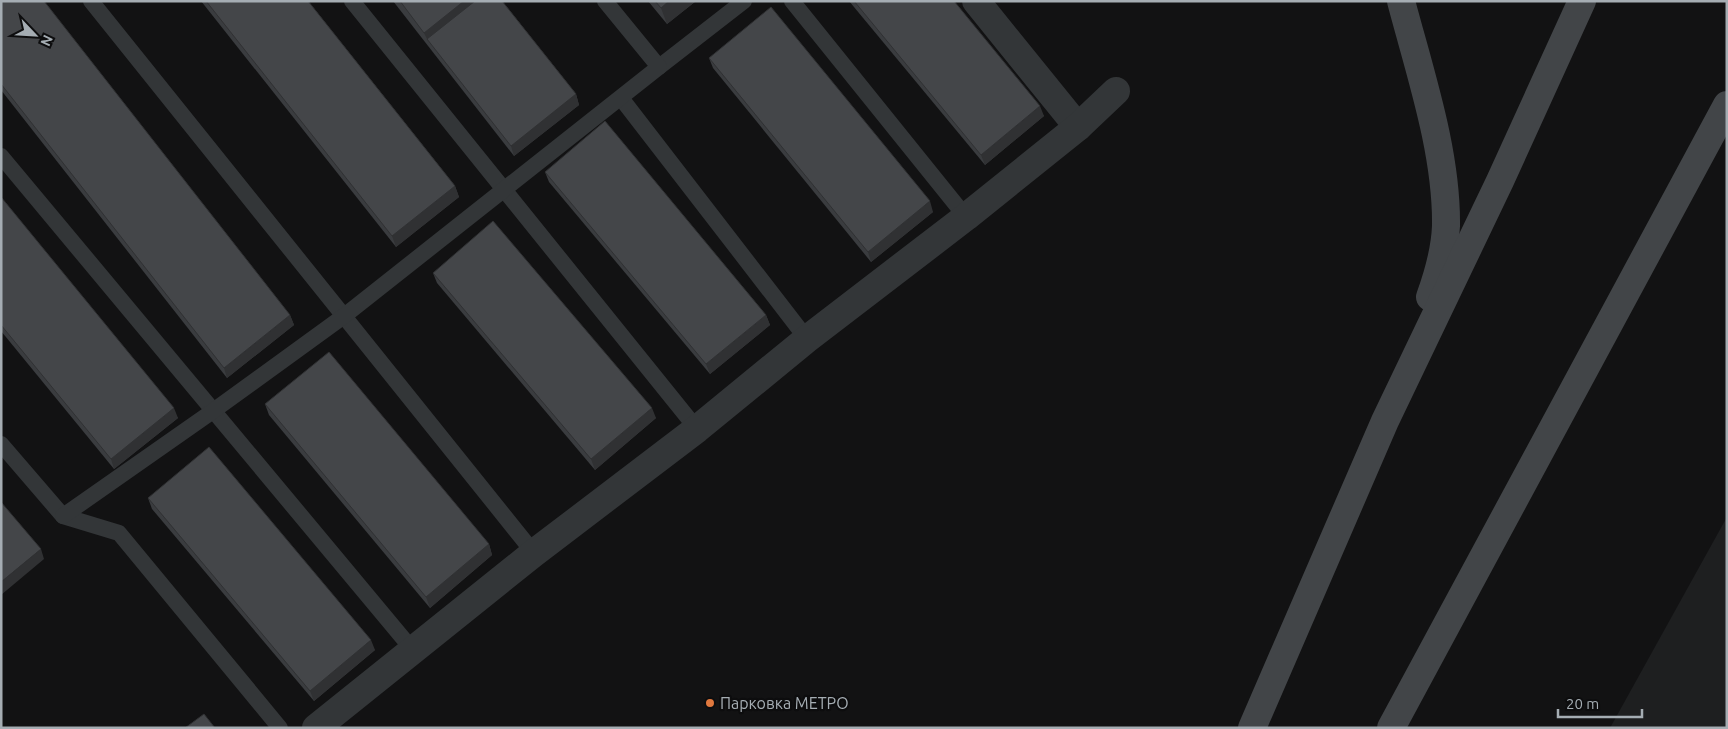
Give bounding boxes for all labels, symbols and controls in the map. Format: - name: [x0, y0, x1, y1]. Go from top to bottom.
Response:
- north arrow: [10, 10, 60, 60]
- text: N: [37, 32, 56, 49]
- scale bar: [1558, 686, 1642, 718]
- place label: Парковка МЕТРО: [720, 694, 849, 712]
- text: 20 m: [1566, 695, 1599, 712]
- marker: Парковка МЕТРО: [704, 697, 716, 709]

